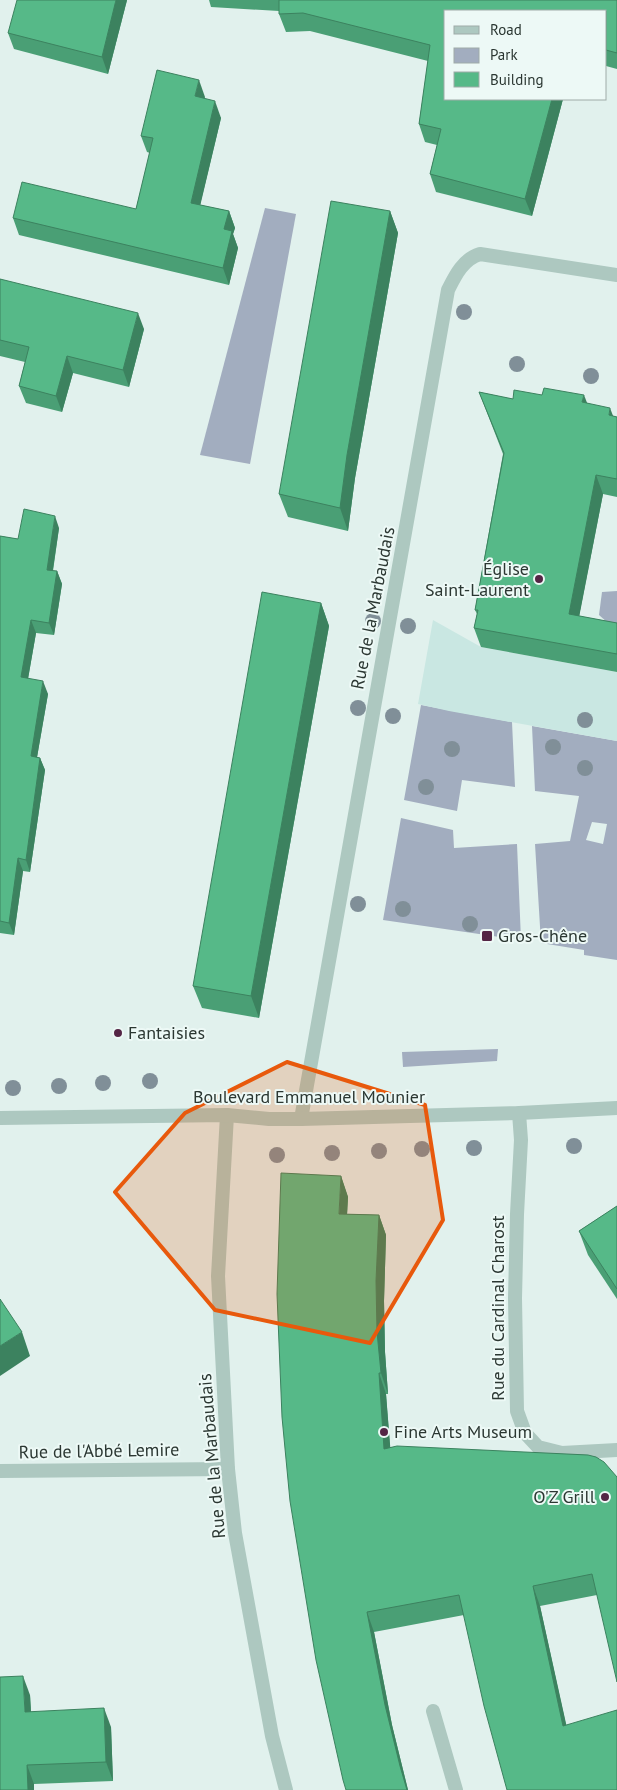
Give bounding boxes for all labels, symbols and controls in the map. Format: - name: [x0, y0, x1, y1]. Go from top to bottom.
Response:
- legend: [444, 10, 607, 100]
- text: Road: [490, 20, 522, 39]
- text: Park: [490, 45, 518, 64]
- text: Building: [490, 70, 544, 89]
- street label: Rue de la Marbaudais: [345, 524, 400, 691]
- place label: Église Saint-Laurent: [425, 557, 529, 601]
- marker: Église Saint-Laurent: [533, 573, 545, 585]
- place label: Gros-Chêne: [498, 924, 587, 947]
- marker: Gros-Chêne: [480, 929, 494, 943]
- place label: Fantaisies: [128, 1021, 205, 1044]
- marker: Fantaisies: [112, 1027, 124, 1039]
- street label: Boulevard Emmanuel Mounier: [193, 1085, 425, 1108]
- street label: Rue du Cardinal Charost: [486, 1215, 509, 1401]
- street label: Rue de la Marbaudais: [193, 1373, 230, 1539]
- place label: Fine Arts Museum: [394, 1420, 532, 1443]
- marker: Fine Arts Museum: [378, 1426, 390, 1438]
- street label: Rue de l'Abbé Lemire: [18, 1438, 180, 1463]
- place label: O'Z Grill: [533, 1485, 596, 1508]
- marker: O'Z Grill: [599, 1491, 611, 1503]

